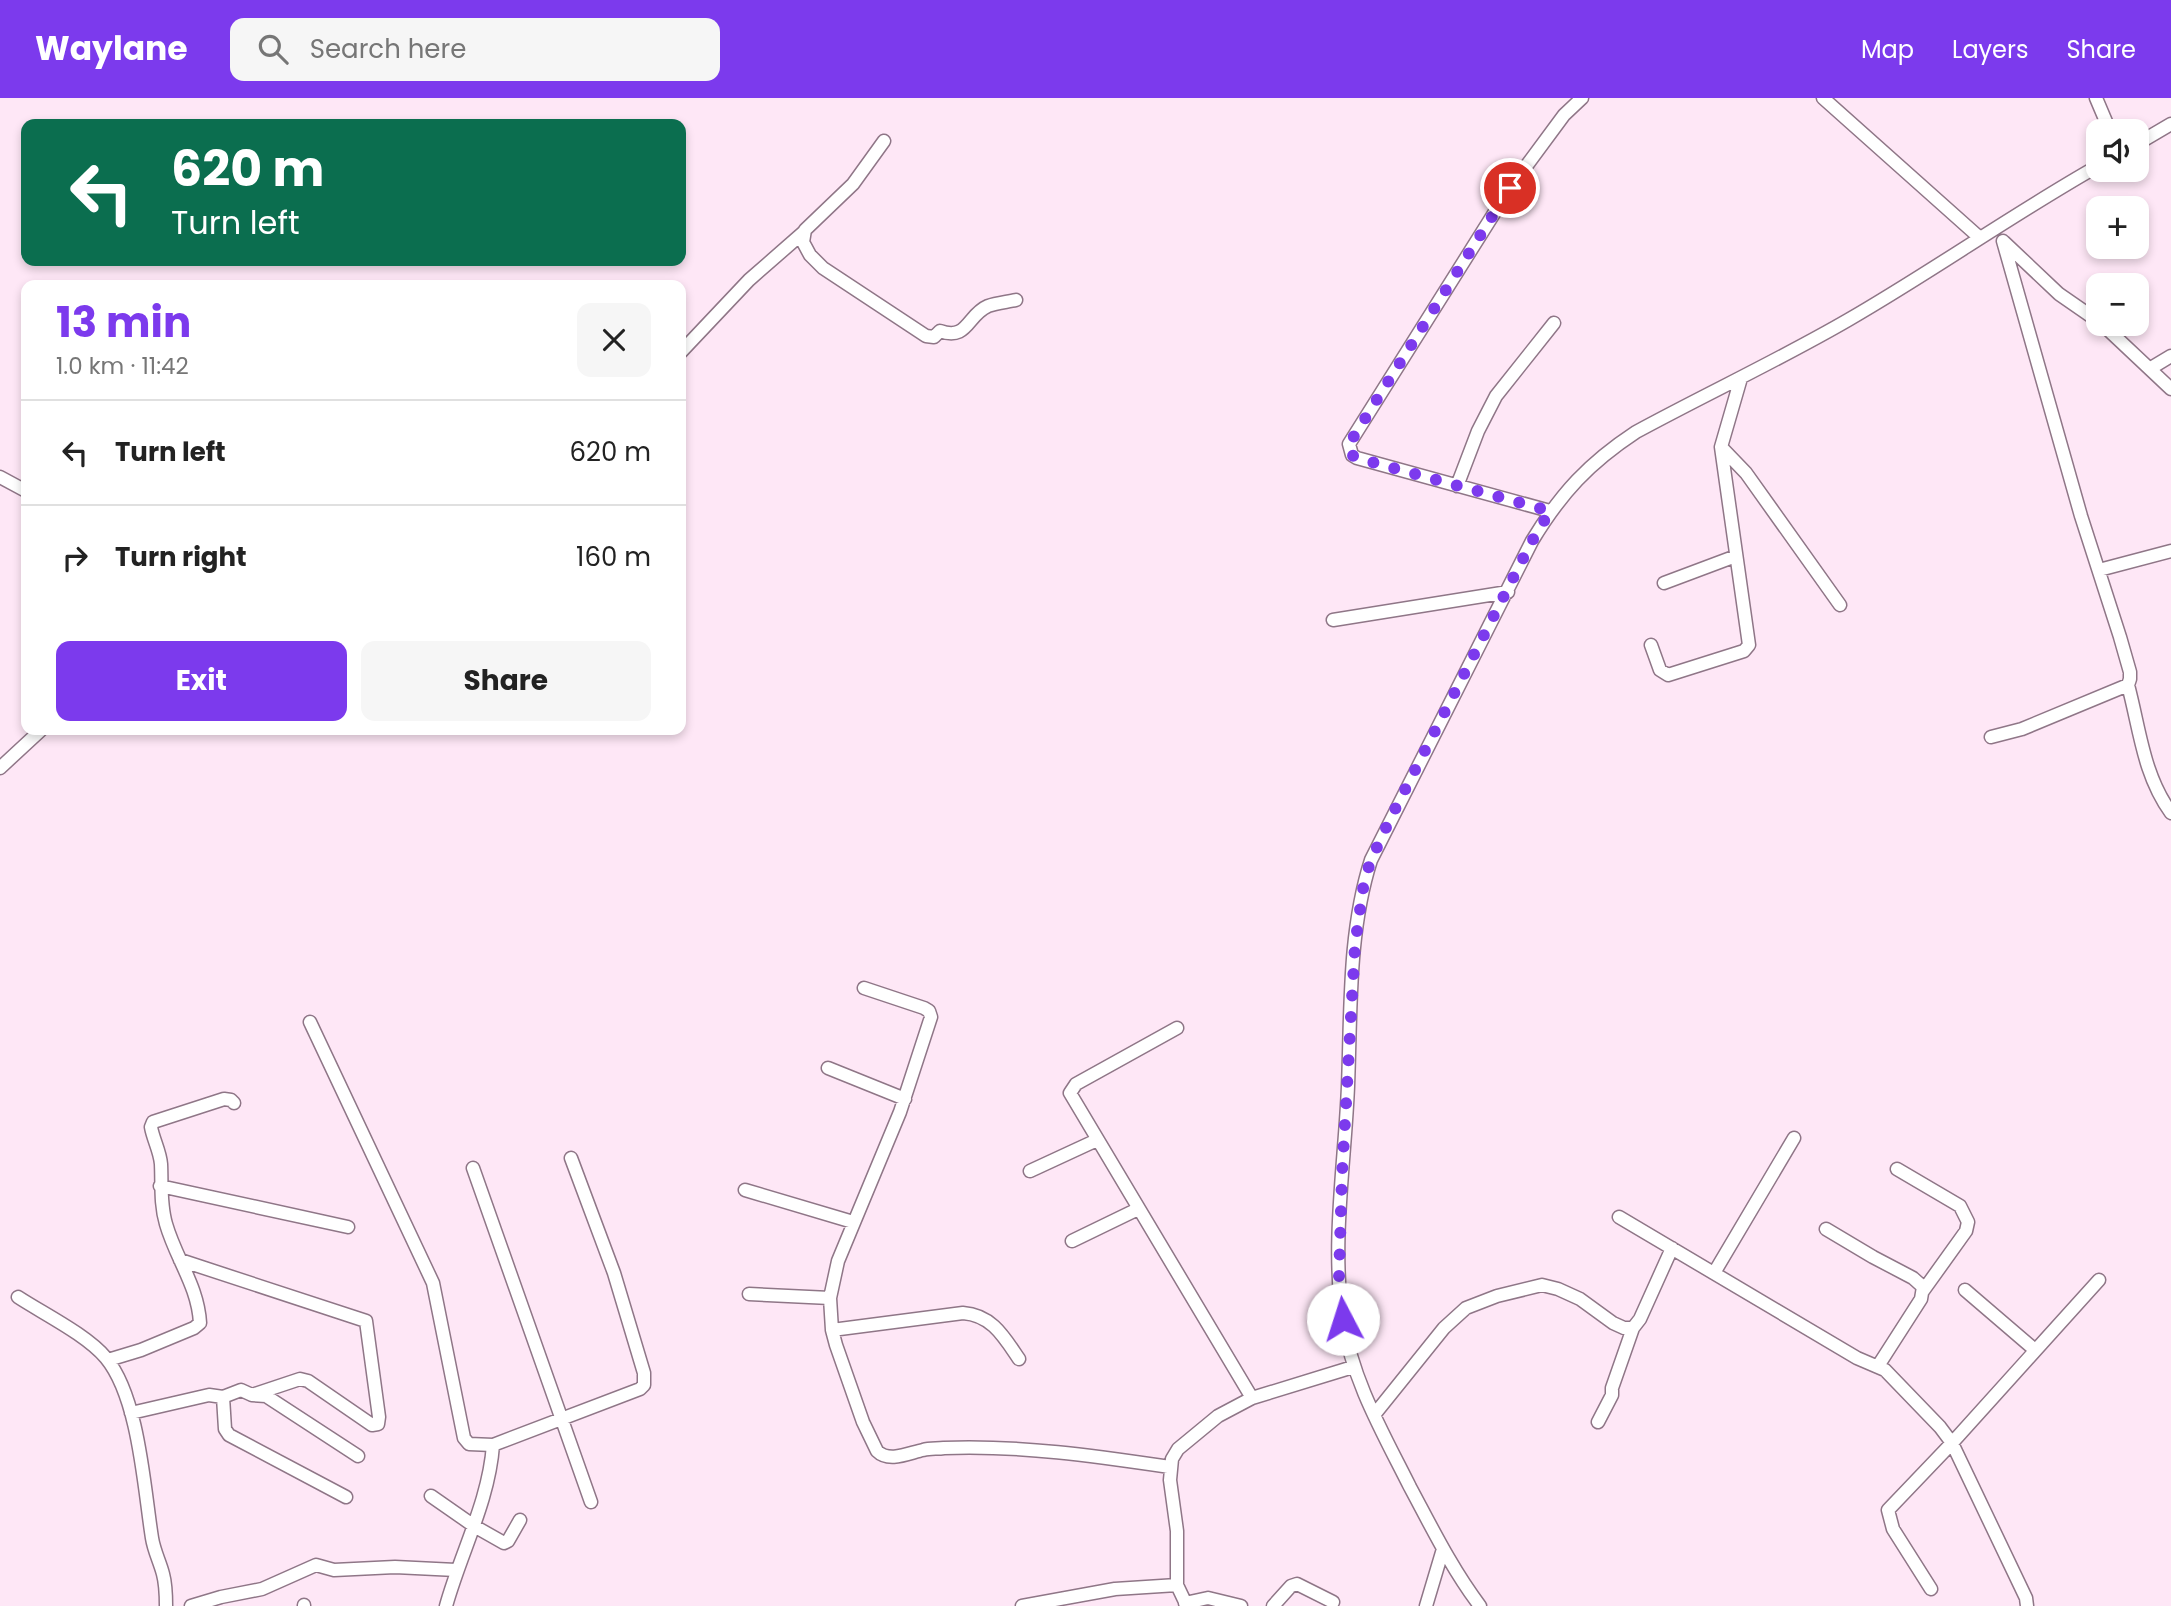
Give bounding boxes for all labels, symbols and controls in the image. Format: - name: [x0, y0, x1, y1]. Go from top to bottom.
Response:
- search box: [230, 18, 720, 81]
- text: Waylane: [35, 25, 188, 72]
- icon: search: [254, 30, 292, 68]
- text: Search here: [310, 31, 466, 67]
- text: Map: [1861, 33, 1914, 66]
- text: Layers: [1952, 33, 2028, 66]
- text: Share: [2066, 33, 2136, 66]
- map controls: [2086, 119, 2149, 336]
- button: sound: [2086, 119, 2149, 182]
- text: 620 m: [171, 135, 324, 203]
- icon: left: [56, 147, 147, 238]
- pin: [1480, 158, 1540, 218]
- icon: arrive: [1491, 169, 1529, 207]
- button: +: [2086, 196, 2149, 259]
- text: Turn left: [171, 200, 300, 245]
- button: −: [2086, 273, 2149, 336]
- text: 13 min: [56, 293, 191, 352]
- button: close: [577, 303, 651, 377]
- text: 1.0 km · 11:42: [56, 350, 189, 382]
- icon: left: [56, 434, 94, 472]
- text: Turn left: [115, 434, 226, 470]
- text: 620 m: [569, 434, 651, 470]
- icon: right: [56, 539, 94, 577]
- text: Turn right: [115, 539, 247, 575]
- text: 160 m: [576, 539, 651, 575]
- button: Exit: [56, 641, 347, 721]
- button: Share: [361, 641, 651, 721]
- position arrow: [1306, 1282, 1380, 1356]

